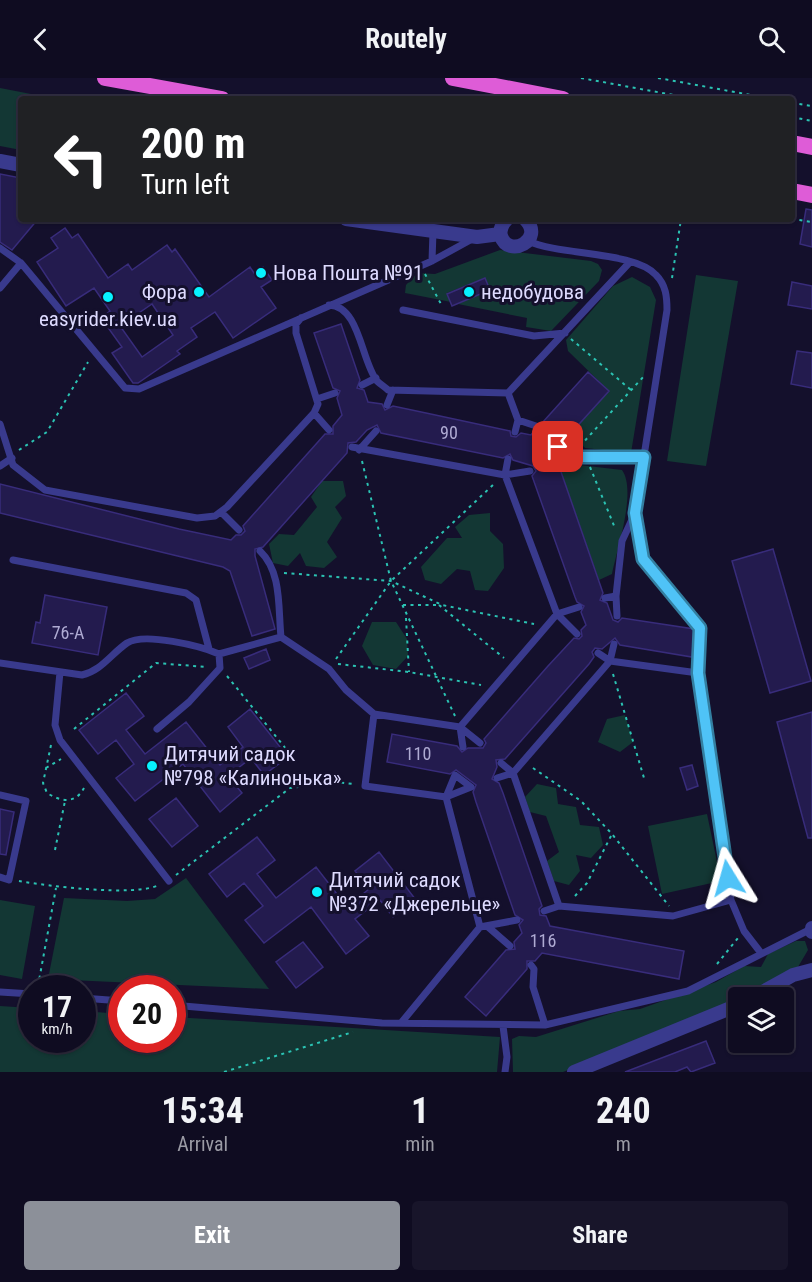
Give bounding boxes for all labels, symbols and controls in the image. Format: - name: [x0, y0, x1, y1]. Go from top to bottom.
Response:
- icon: back: [24, 23, 57, 56]
- text: Routely: [365, 23, 447, 55]
- icon: search: [755, 23, 788, 56]
- text: 200 m: [141, 119, 246, 168]
- icon: left: [42, 120, 120, 198]
- text: Turn left: [141, 169, 230, 201]
- place label: Нова Пошта №91: [273, 261, 423, 285]
- marker: Нова Пошта №91: [254, 266, 268, 280]
- place label: Фора: [142, 280, 187, 304]
- place label: недобудова: [481, 280, 584, 304]
- marker: Фора: [192, 285, 206, 299]
- marker: недобудова: [462, 285, 476, 299]
- marker: easyrider.kiev.ua: [101, 290, 115, 304]
- place label: easyrider.kiev.ua: [39, 307, 177, 331]
- pin: [532, 421, 583, 472]
- house number: 90: [440, 422, 458, 443]
- icon: arrive: [541, 430, 574, 463]
- house number: 76-А: [52, 622, 85, 643]
- place label: Дитячий садок №798 «Калинонька»: [164, 742, 342, 790]
- house number: 110: [405, 743, 431, 764]
- marker: Дитячий садок №798 «Калинонька»: [145, 759, 159, 773]
- position arrow: [696, 846, 760, 910]
- place label: Дитячий садок №372 «Джерельце»: [329, 868, 501, 916]
- marker: Дитячий садок №372 «Джерельце»: [310, 885, 324, 899]
- house number: 116: [530, 930, 556, 951]
- speed limit sign: 20: [108, 975, 186, 1053]
- map controls: [728, 987, 794, 1053]
- button: layers: [728, 987, 794, 1053]
- text: 17: [42, 989, 72, 1024]
- text: km/h: [42, 1020, 72, 1038]
- text: 15:34: [161, 1090, 244, 1132]
- text: 1: [411, 1090, 429, 1132]
- text: 240: [596, 1090, 651, 1132]
- text: Arrival: [177, 1132, 228, 1156]
- text: min: [405, 1132, 435, 1156]
- text: m: [616, 1132, 631, 1156]
- button: Exit: [24, 1201, 400, 1270]
- button: Share: [412, 1201, 788, 1270]

